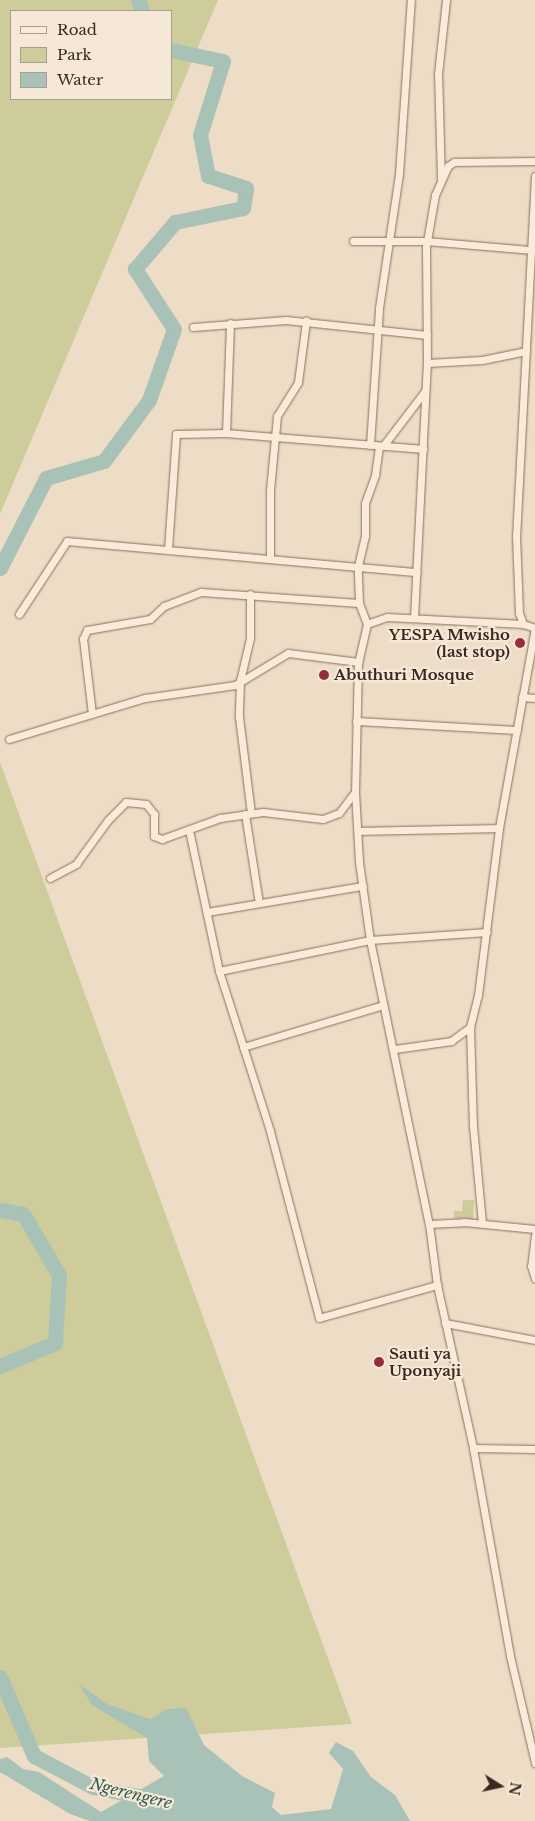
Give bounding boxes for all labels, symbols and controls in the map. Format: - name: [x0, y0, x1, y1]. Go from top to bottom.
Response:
- legend: [10, 10, 172, 100]
- text: Road: [57, 20, 97, 39]
- text: Park: [57, 45, 92, 64]
- text: Water: [57, 70, 103, 89]
- place label: YESPA Mwisho (last stop): [388, 625, 510, 660]
- marker: YESPA Mwisho (last stop): [514, 637, 526, 649]
- place label: Abuthuri Mosque: [334, 666, 474, 684]
- marker: Abuthuri Mosque: [318, 669, 330, 681]
- place label: Sauti ya Uponyaji: [389, 1344, 461, 1379]
- marker: Sauti ya Uponyaji: [373, 1356, 385, 1368]
- north arrow: [475, 1761, 525, 1811]
- water label: Ngerengere: [88, 1774, 174, 1812]
- text: N: [505, 1781, 525, 1797]

